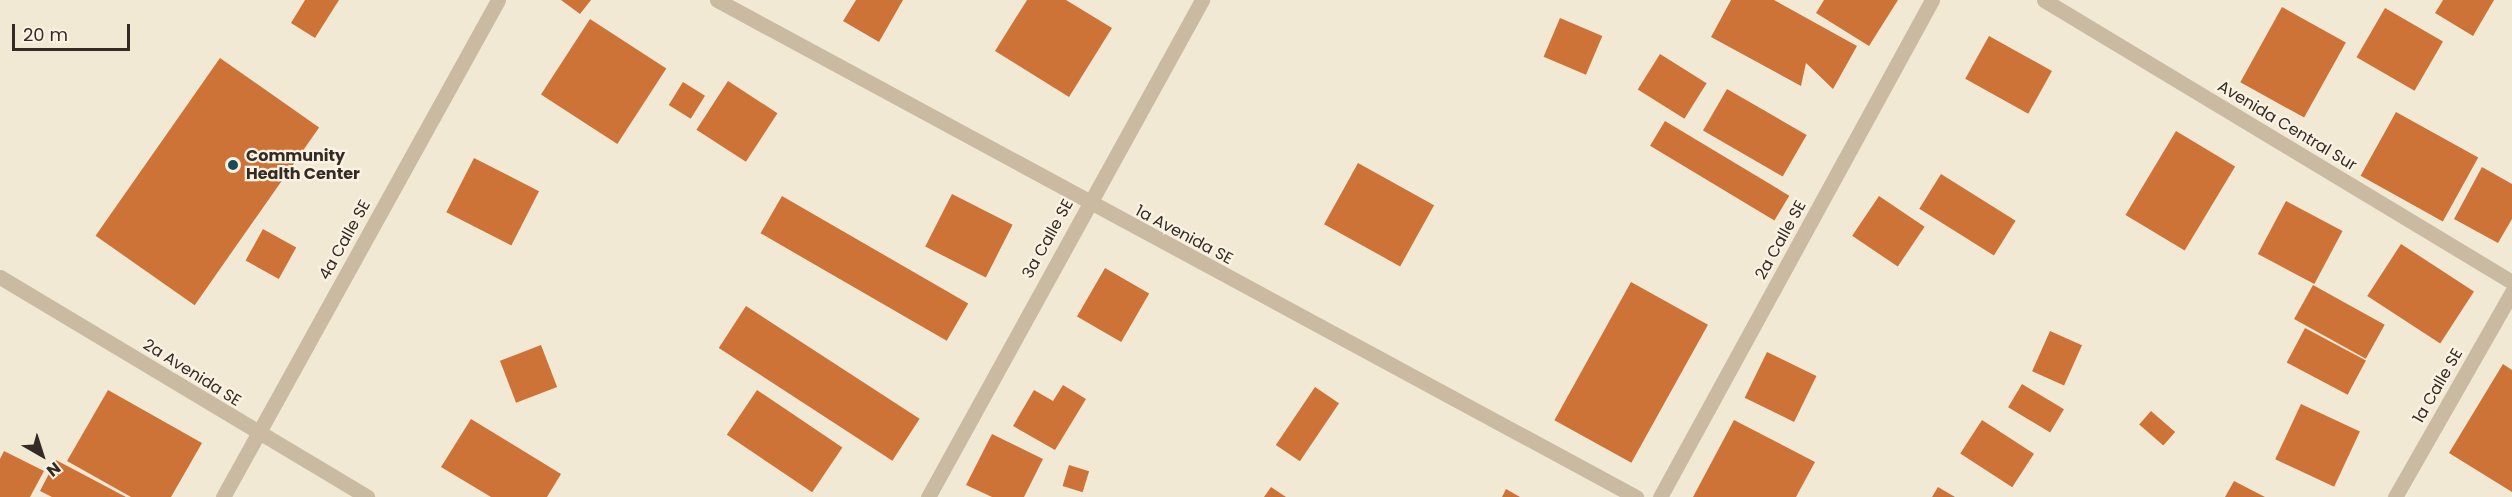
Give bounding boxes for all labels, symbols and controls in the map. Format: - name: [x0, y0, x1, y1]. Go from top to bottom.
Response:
- scale bar: [15, 12, 134, 50]
- text: 20 m: [23, 22, 68, 47]
- street label: Avenida Central Sur: [2214, 77, 2360, 175]
- place label: Community Health Center: [246, 146, 360, 184]
- marker: Community Health Center: [224, 156, 242, 174]
- street label: 3a Calle SE: [1018, 196, 1078, 282]
- street label: 4a Calle SE: [315, 197, 375, 283]
- street label: 2a Calle SE: [1751, 197, 1811, 283]
- street label: 1a Avenida SE: [1132, 201, 1236, 269]
- street label: 2a Avenida SE: [140, 335, 244, 411]
- street label: 1a Calle SE: [2409, 345, 2467, 427]
- north arrow: [12, 425, 72, 485]
- text: N: [42, 457, 66, 482]

